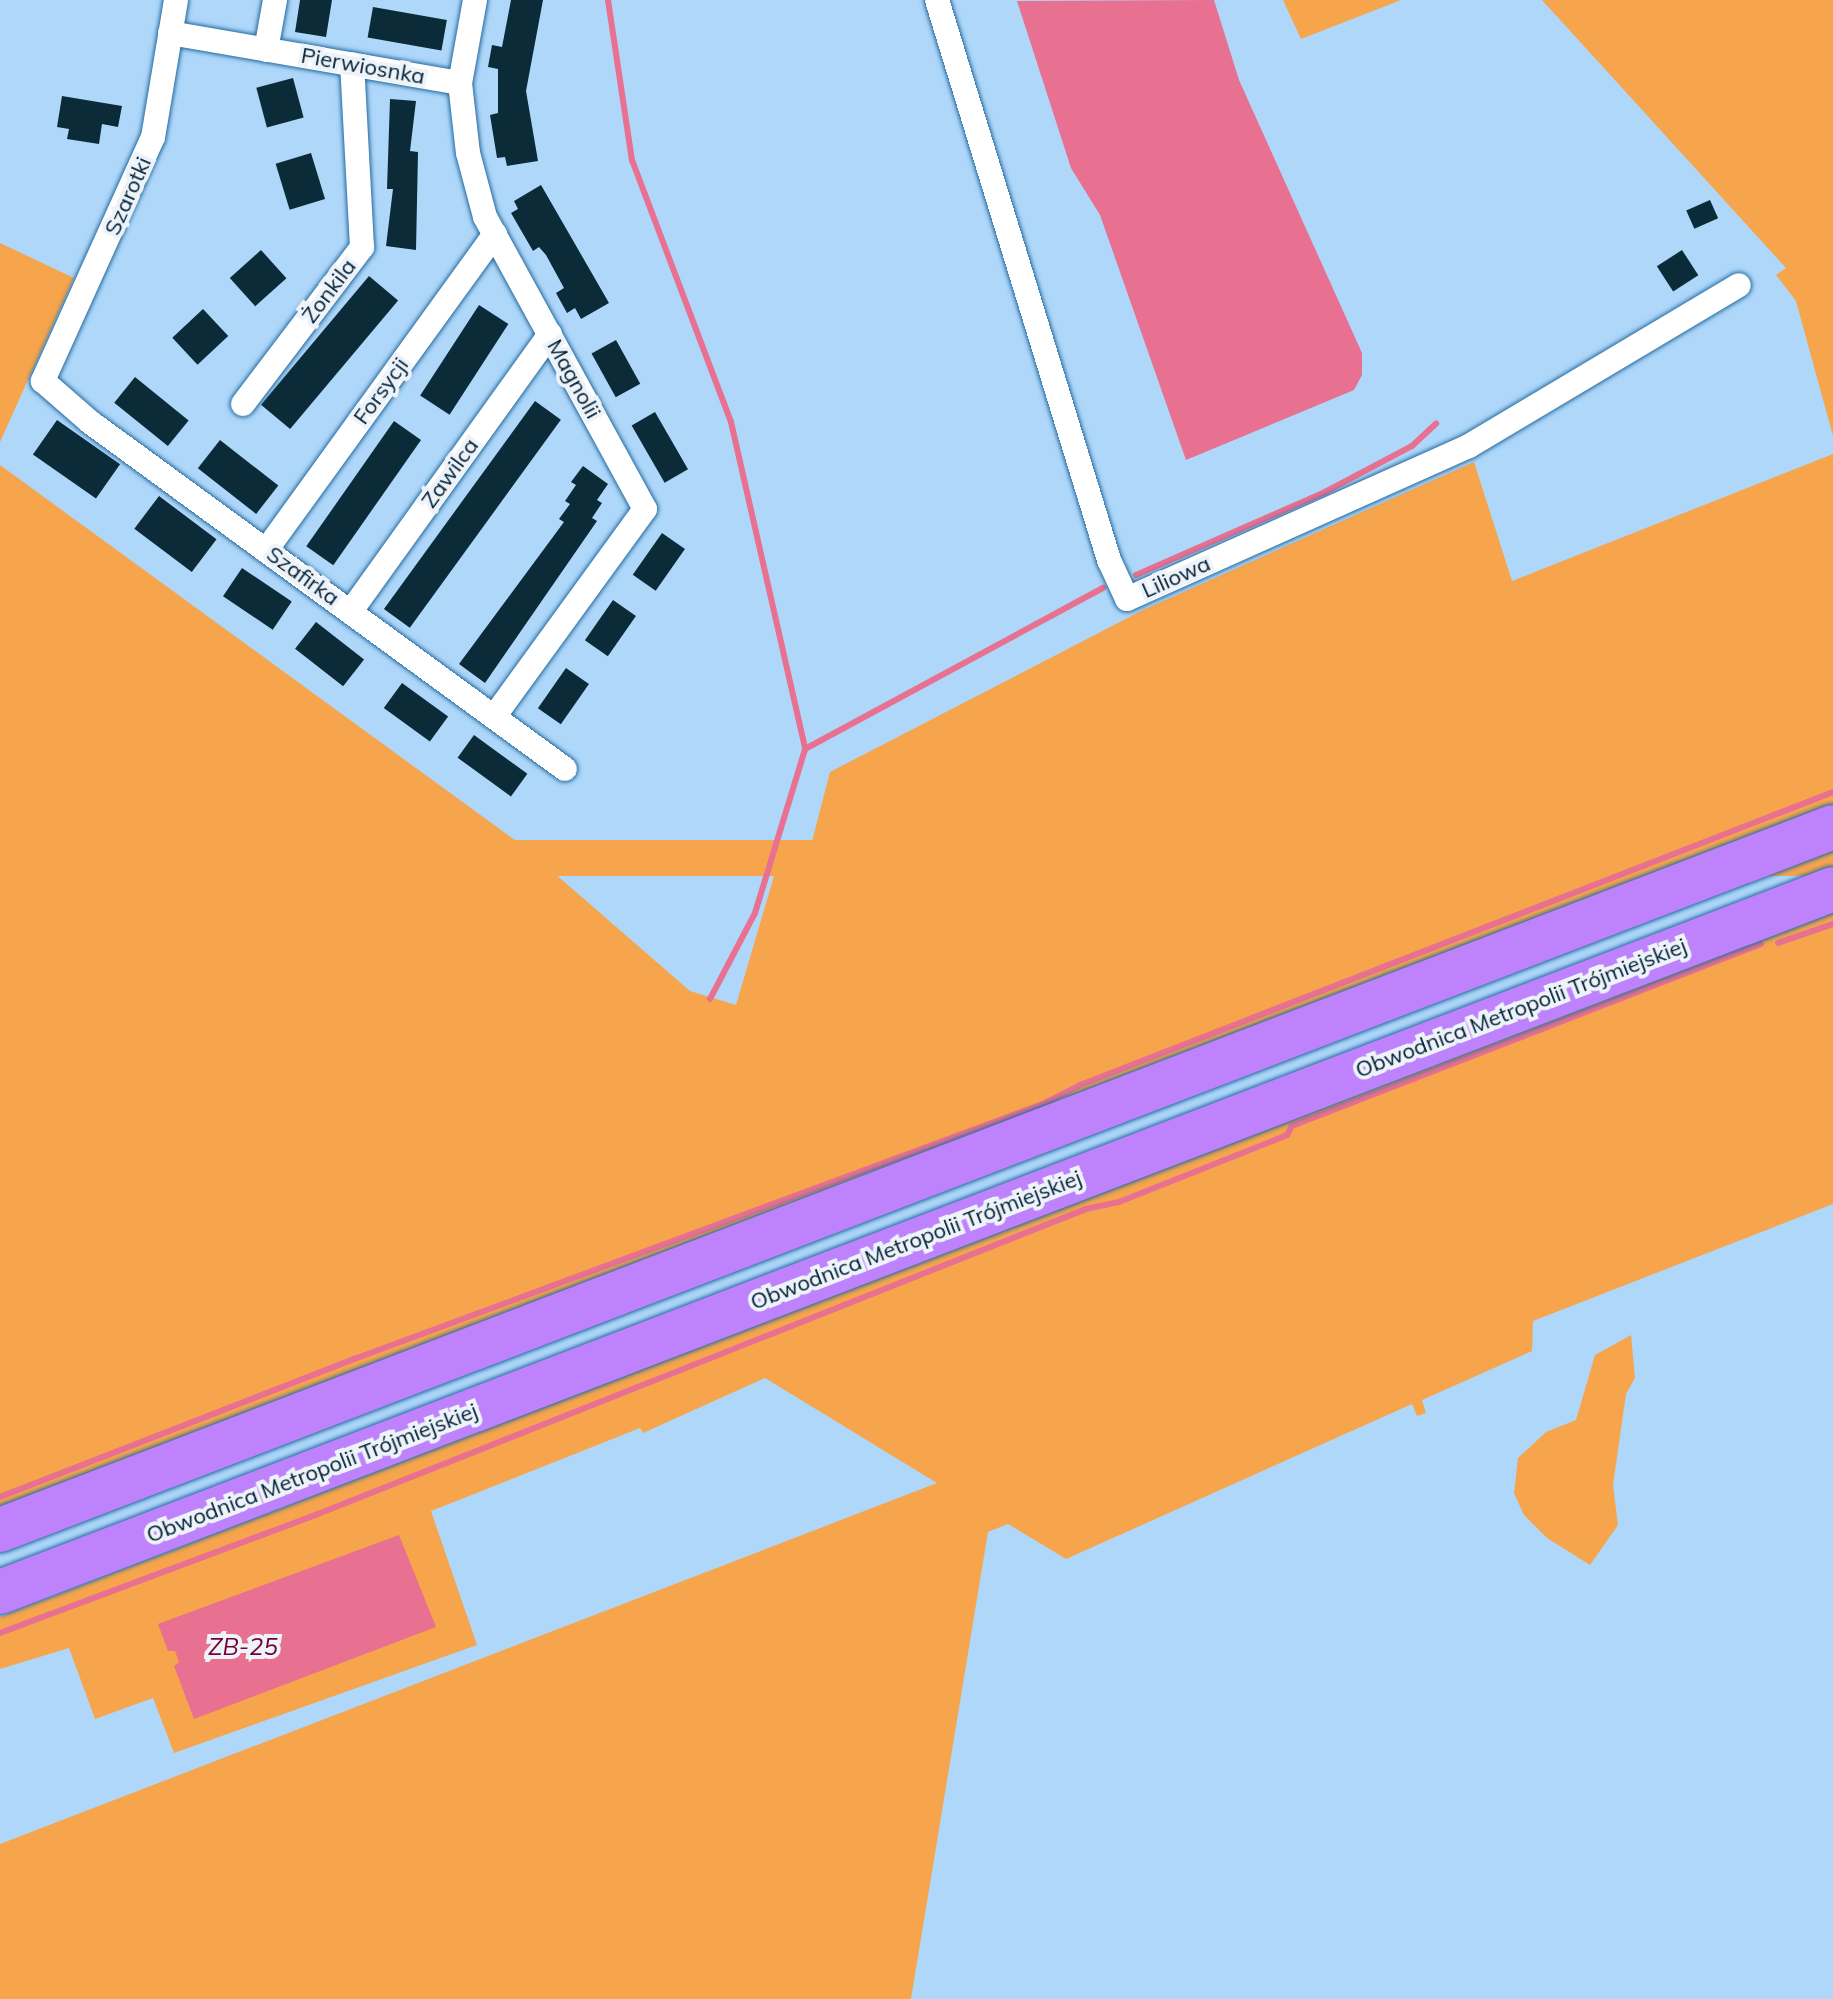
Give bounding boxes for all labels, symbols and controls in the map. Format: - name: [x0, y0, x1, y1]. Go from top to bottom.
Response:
- street label: Pierwiosnka: [299, 42, 427, 90]
- street label: Szarotki: [99, 153, 157, 239]
- street label: Żonkila: [296, 254, 362, 328]
- street label: Magnolii: [541, 335, 607, 423]
- street label: Forsycji: [348, 353, 414, 429]
- street label: Zawilca: [416, 433, 484, 513]
- street label: Szafirka: [262, 541, 344, 611]
- street label: Liliowa: [1138, 550, 1214, 604]
- street label: Obwodnica Metropolii Trójmiejskiej: [1352, 933, 1690, 1083]
- street label: Obwodnica Metropolii Trójmiejskiej: [747, 1165, 1085, 1315]
- street label: Obwodnica Metropolii Trójmiejskiej: [143, 1398, 481, 1548]
- water label: ZB-25: [208, 1633, 278, 1661]

